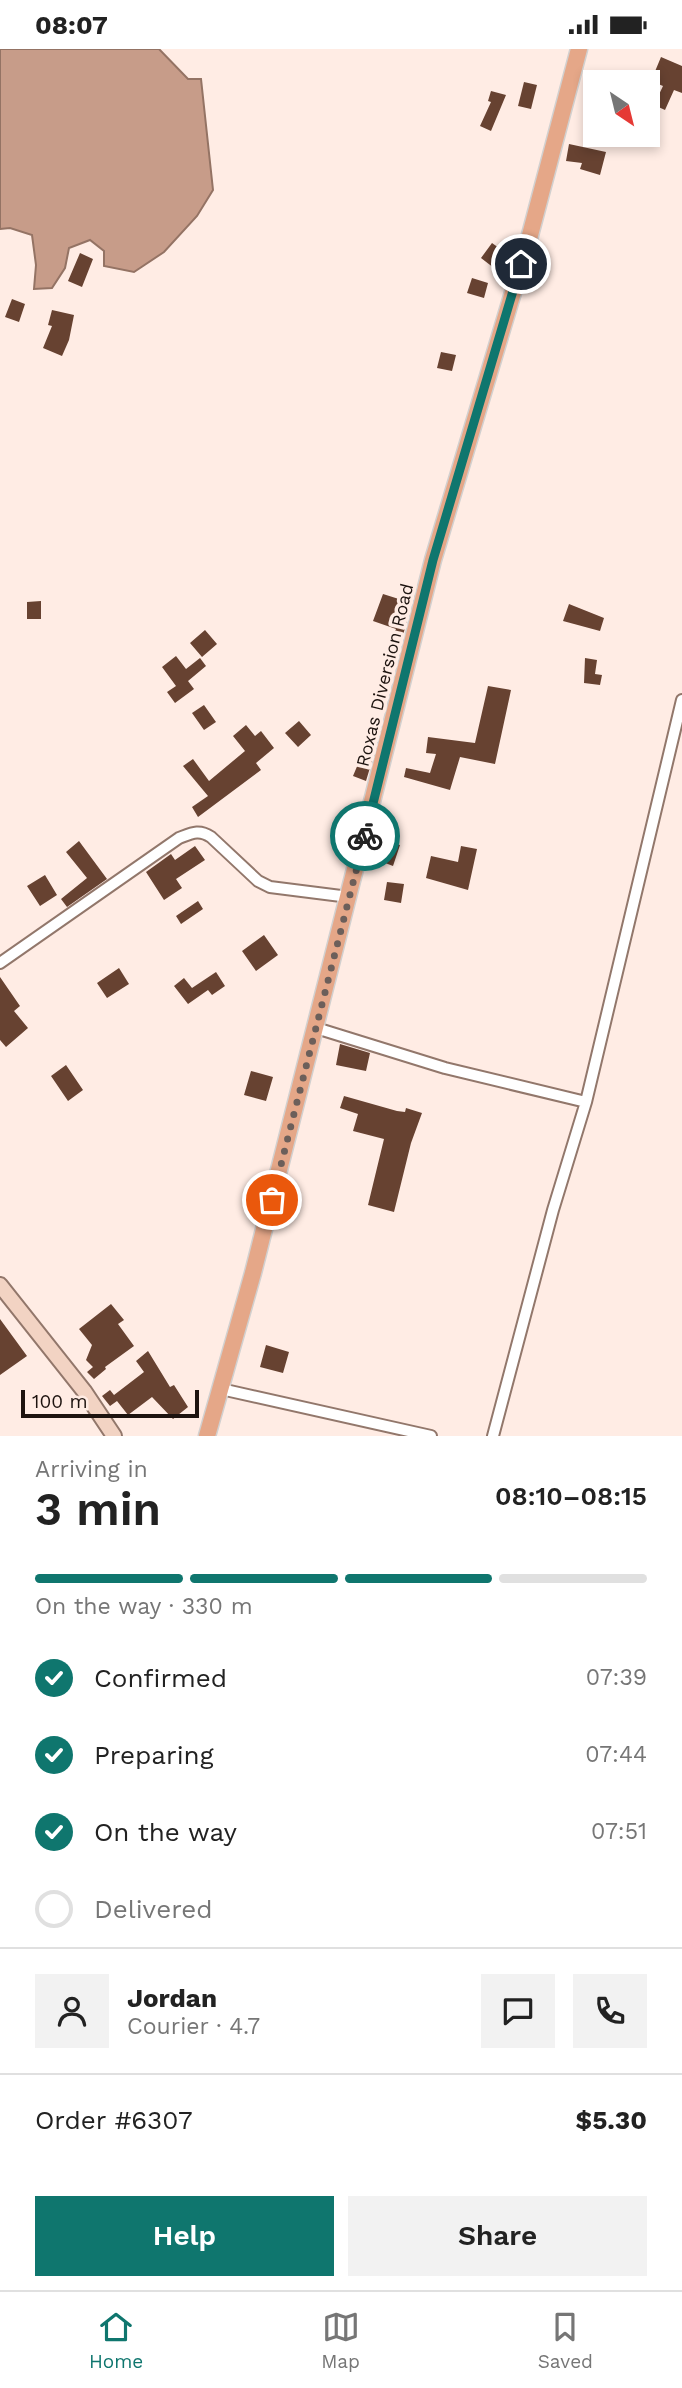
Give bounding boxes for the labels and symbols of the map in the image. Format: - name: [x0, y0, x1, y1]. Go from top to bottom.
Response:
- north arrow: [583, 70, 660, 147]
- pin: [491, 234, 551, 294]
- street label: Roxas Diversion Road: [352, 581, 417, 769]
- courier: [330, 801, 400, 871]
- pin: [242, 1170, 302, 1230]
- scale bar: [21, 1387, 200, 1419]

